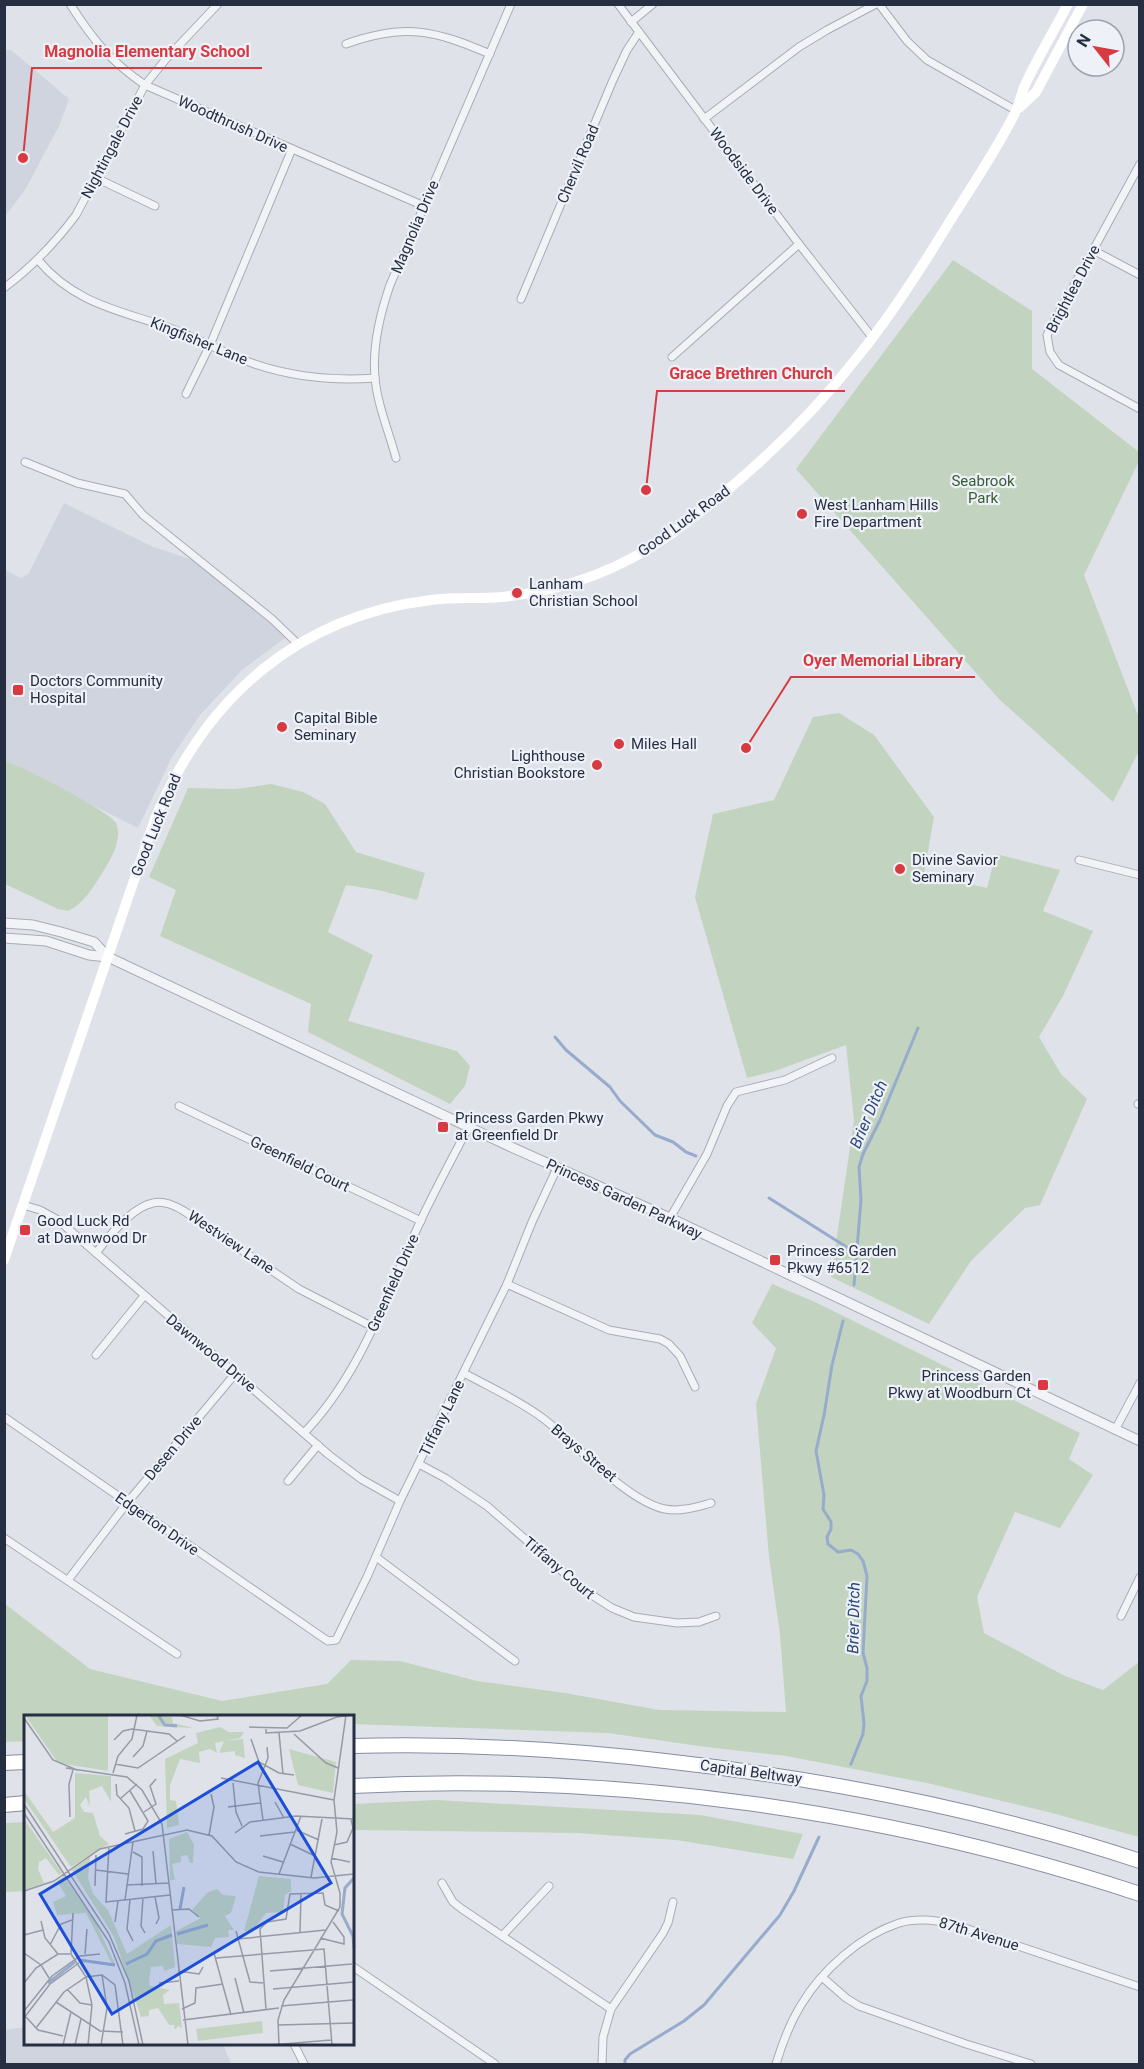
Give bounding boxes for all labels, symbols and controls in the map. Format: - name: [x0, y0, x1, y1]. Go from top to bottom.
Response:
- north arrow: [1066, 18, 1126, 78]
- text: N: [1073, 31, 1095, 50]
- callout: Magnolia Elementary School: [32, 34, 262, 68]
- text: Magnolia Elementary School: [44, 42, 250, 61]
- street label: Woodthrush Drive: [175, 92, 291, 156]
- street label: Nightingale Drive: [77, 93, 147, 201]
- street label: Chervil Road: [553, 122, 603, 206]
- street label: Woodside Drive: [706, 124, 782, 218]
- street label: Magnolia Drive: [387, 178, 443, 276]
- street label: Brightlea Drive: [1042, 242, 1104, 336]
- street label: Kingfisher Lane: [148, 313, 250, 369]
- callout: Grace Brethren Church: [657, 357, 845, 391]
- text: Grace Brethren Church: [669, 364, 833, 383]
- park label: Seabrook Park: [951, 472, 1015, 507]
- street label: Good Luck Road: [635, 482, 733, 560]
- place label: West Lanham Hills Fire Department: [814, 496, 939, 531]
- marker: West Lanham Hills Fire Department: [795, 507, 809, 521]
- place label: Lanham Christian School: [529, 575, 638, 610]
- marker: Lanham Christian School: [510, 586, 524, 600]
- callout: Oyer Memorial Library: [791, 643, 975, 677]
- text: Oyer Memorial Library: [803, 651, 964, 670]
- place label: Doctors Community Hospital: [30, 672, 163, 707]
- marker: Doctors Community Hospital: [11, 683, 25, 697]
- place label: Capital Bible Seminary: [294, 709, 377, 744]
- marker: Capital Bible Seminary: [275, 720, 289, 734]
- place label: Miles Hall: [631, 735, 697, 753]
- marker: Miles Hall: [612, 737, 626, 751]
- place label: Lighthouse Christian Bookstore: [454, 747, 585, 782]
- marker: Lighthouse Christian Bookstore: [590, 758, 604, 772]
- street label: Good Luck Road: [127, 771, 185, 879]
- place label: Divine Savior Seminary: [912, 851, 998, 886]
- marker: Divine Savior Seminary: [893, 862, 907, 876]
- water label: Brier Ditch: [846, 1077, 891, 1151]
- place label: Princess Garden Pkwy at Greenfield Dr: [455, 1109, 604, 1144]
- marker: Princess Garden Pkwy at Greenfield Dr: [436, 1120, 450, 1134]
- street label: Greenfield Court: [247, 1132, 353, 1196]
- street label: Princess Garden Parkway: [543, 1155, 705, 1243]
- street label: Westview Lane: [185, 1207, 278, 1277]
- place label: Good Luck Rd at Dawnwood Dr: [37, 1212, 147, 1247]
- marker: Good Luck Rd at Dawnwood Dr: [18, 1223, 32, 1237]
- street label: Greenfield Drive: [363, 1231, 423, 1335]
- place label: Princess Garden Pkwy #6512: [787, 1242, 897, 1277]
- marker: Princess Garden Pkwy #6512: [768, 1253, 782, 1267]
- street label: Dawnwood Drive: [162, 1310, 260, 1396]
- place label: Princess Garden Pkwy at Woodburn Ct: [888, 1367, 1031, 1402]
- street label: Tiffany Lane: [416, 1377, 468, 1459]
- marker: Princess Garden Pkwy at Woodburn Ct: [1036, 1378, 1050, 1392]
- street label: Desen Drive: [141, 1412, 205, 1484]
- street label: Brays Street: [547, 1420, 621, 1486]
- street label: Edgerton Drive: [112, 1489, 202, 1559]
- street label: Tiffany Court: [520, 1533, 598, 1603]
- water label: Brier Ditch: [843, 1582, 864, 1654]
- inset map: [24, 1715, 354, 2045]
- street label: Capital Beltway: [699, 1756, 803, 1788]
- street label: 87th Avenue: [937, 1913, 1021, 1955]

